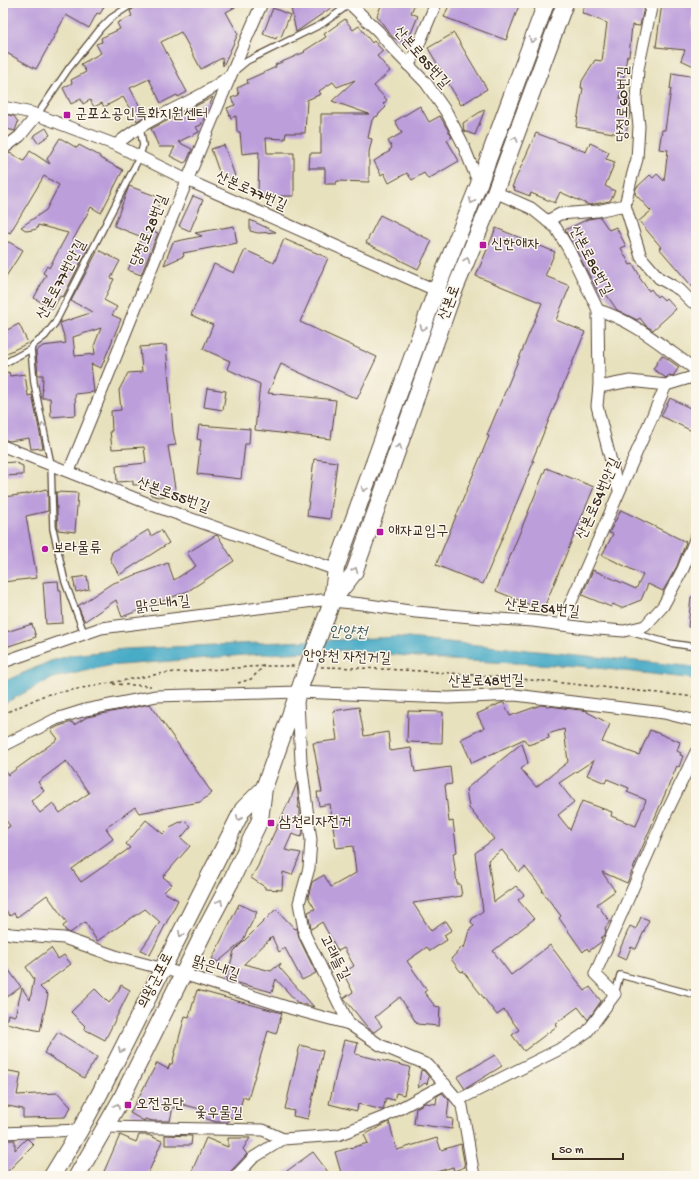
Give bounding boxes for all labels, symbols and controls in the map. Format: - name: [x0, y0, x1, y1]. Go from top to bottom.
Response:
- street label: 산본로85번길: [389, 23, 453, 93]
- one-way arrow: [529, 36, 537, 43]
- street label: 당정로60번길: [614, 66, 634, 142]
- place label: 군포소공인특화지원센터: [75, 106, 208, 124]
- marker: 군포소공인특화지원센터: [62, 110, 72, 120]
- one-way arrow: [510, 136, 518, 143]
- street label: 산본로77번길: [213, 168, 289, 216]
- street label: 당정로28번길: [127, 192, 173, 270]
- one-way arrow: [469, 197, 477, 204]
- street label: 산본로86번길: [565, 223, 615, 299]
- place label: 신한애자: [491, 236, 539, 254]
- street label: 산본로77번안길: [33, 237, 91, 323]
- marker: 신한애자: [478, 240, 488, 250]
- one-way arrow: [462, 256, 470, 264]
- street label: 산본로: [435, 283, 465, 323]
- one-way arrow: [419, 324, 427, 331]
- one-way arrow: [39, 423, 47, 429]
- one-way arrow: [394, 444, 403, 451]
- street label: 산본로54번안길: [573, 455, 625, 543]
- street label: 산본로55번길: [134, 475, 212, 517]
- one-way arrow: [360, 486, 369, 493]
- place label: 애자교입구: [388, 523, 448, 541]
- marker: 애자교입구: [375, 527, 385, 537]
- place label: 보라물류: [53, 540, 101, 558]
- marker: 보라물류: [40, 544, 50, 554]
- one-way arrow: [350, 566, 358, 574]
- street label: 맑은내1길: [135, 593, 191, 617]
- street label: 산본로54번길: [504, 596, 580, 622]
- water label: 안양천: [328, 624, 370, 644]
- street label: 안양천 자전거길: [303, 647, 391, 669]
- street label: 산본로48번길: [448, 672, 524, 692]
- one-way arrow: [236, 813, 244, 821]
- place label: 삼천리자전거: [279, 814, 351, 832]
- marker: 삼천리자전거: [266, 818, 276, 828]
- one-way arrow: [215, 899, 222, 906]
- one-way arrow: [178, 930, 185, 937]
- street label: 고래들길: [315, 932, 353, 984]
- street label: 의왕군포로: [134, 950, 178, 1012]
- street label: 맑은내길: [190, 953, 242, 985]
- one-way arrow: [119, 1045, 126, 1053]
- place label: 오전공단: [136, 1096, 184, 1114]
- marker: 오전공단: [123, 1100, 133, 1110]
- one-way arrow: [113, 1102, 120, 1110]
- street label: 옻우물길: [195, 1105, 243, 1123]
- scale bar: [553, 1135, 623, 1161]
- text: 50 m: [559, 1144, 584, 1158]

